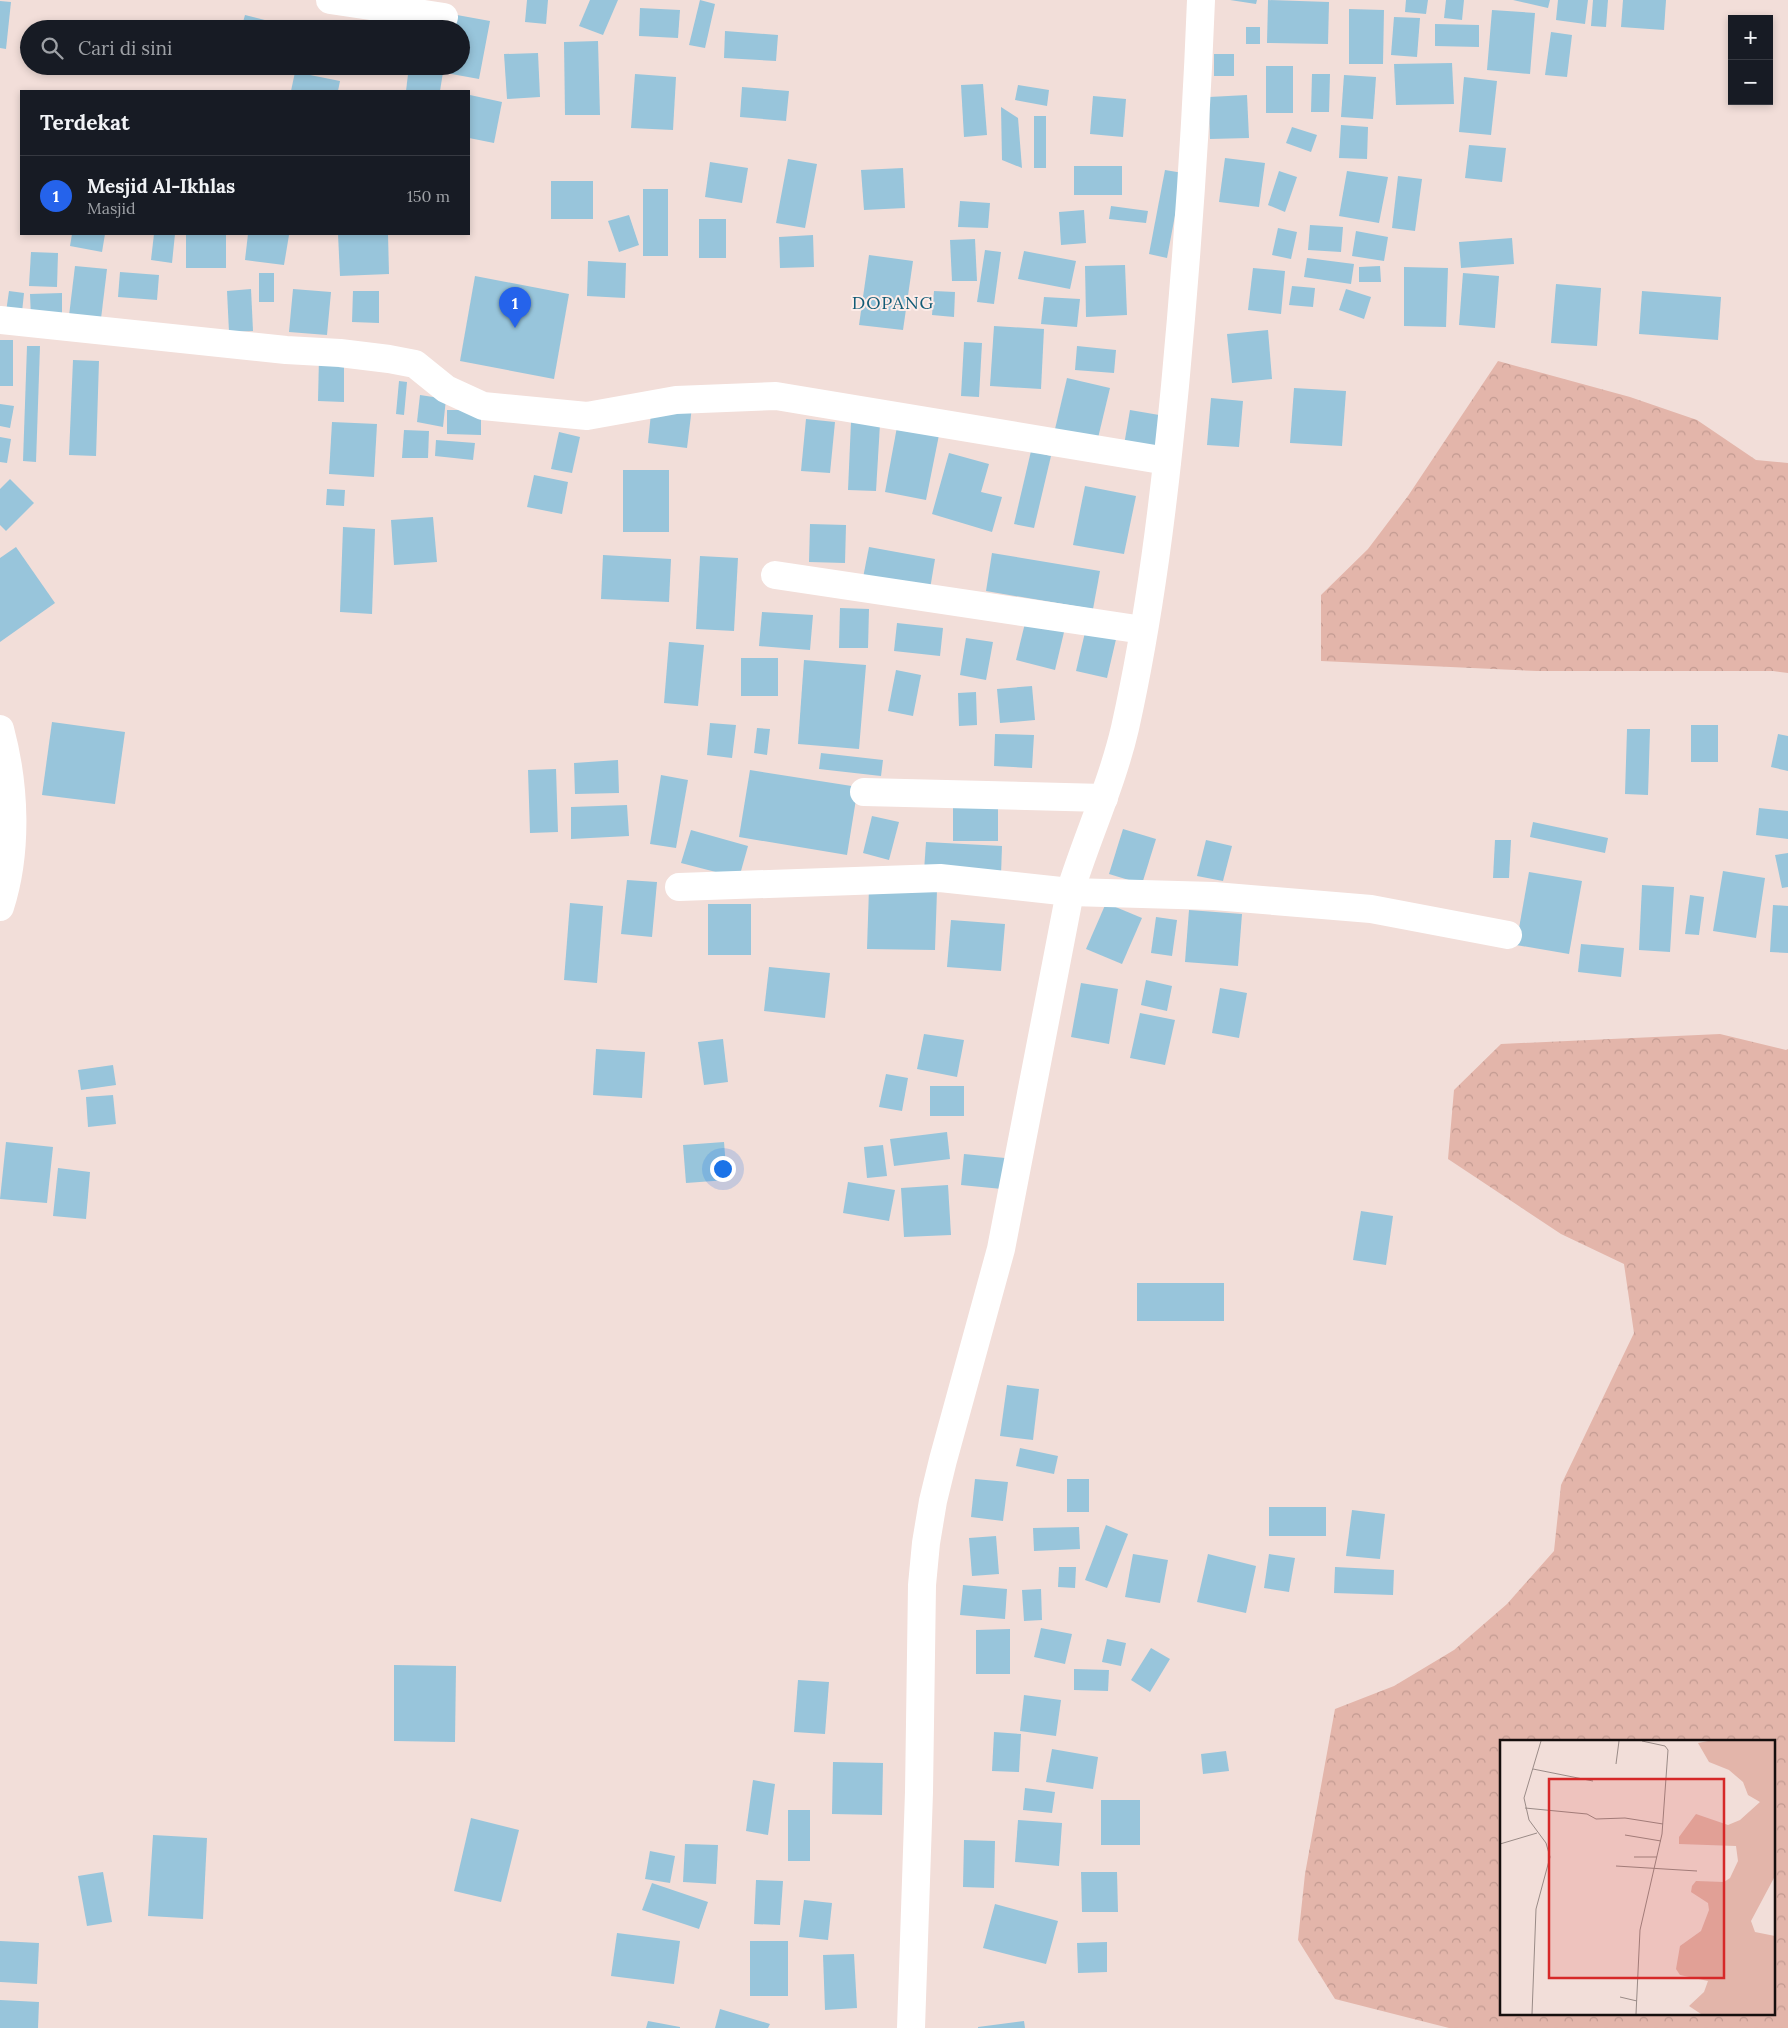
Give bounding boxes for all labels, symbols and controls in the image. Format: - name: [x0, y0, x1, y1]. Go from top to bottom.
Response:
- map controls: [1728, 15, 1773, 105]
- button: +: [1728, 15, 1773, 60]
- search box: [20, 20, 470, 75]
- icon: search: [38, 34, 66, 62]
- text: Cari di sini: [78, 36, 172, 60]
- button: −: [1728, 60, 1773, 105]
- text: Terdekat: [40, 109, 130, 136]
- text: Mesjid Al-Ikhlas: [87, 174, 235, 198]
- text: 1: [53, 186, 59, 206]
- text: 150 m: [407, 186, 450, 206]
- text: Masjid: [87, 198, 136, 218]
- pin: 1: [499, 287, 531, 328]
- district label: DOPANG: [852, 291, 934, 314]
- your location: [710, 1156, 736, 1182]
- inset map: [1500, 1740, 1776, 2016]

